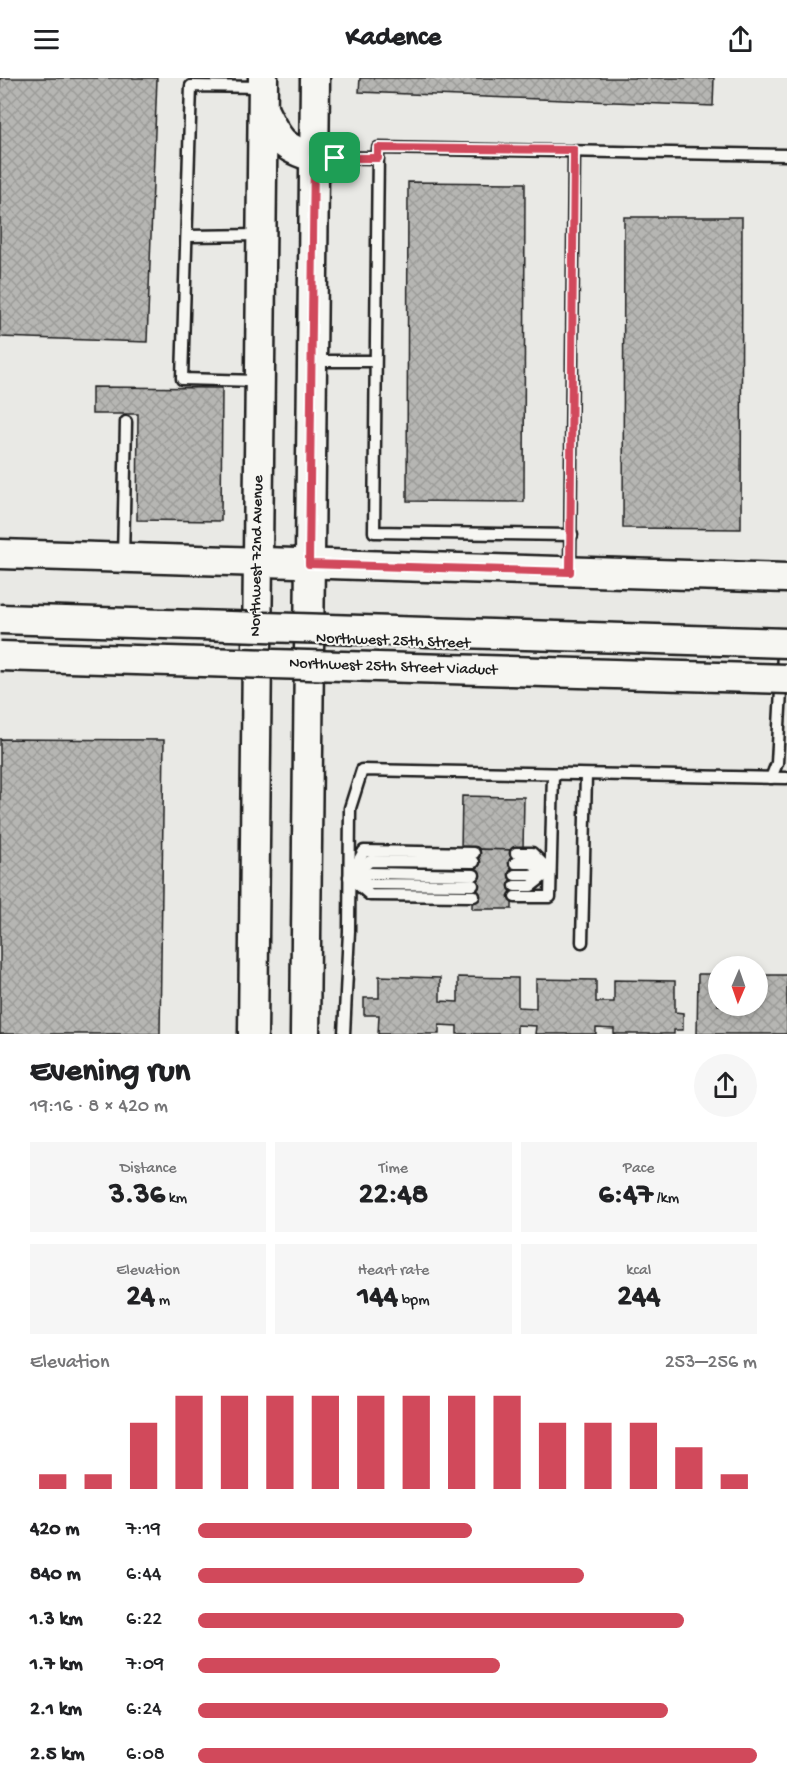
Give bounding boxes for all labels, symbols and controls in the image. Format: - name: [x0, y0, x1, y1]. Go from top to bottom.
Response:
- icon: menu: [30, 23, 63, 56]
- text: Kadence: [346, 23, 441, 55]
- icon: share: [724, 23, 757, 56]
- pin: [309, 132, 360, 183]
- icon: arrive: [318, 141, 351, 174]
- street label: Northwest 72nd Avenue: [247, 474, 269, 637]
- street label: Northwest 25th Street: [316, 630, 472, 654]
- street label: Northwest 25th Street Viaduct: [289, 655, 499, 681]
- north arrow: [708, 956, 768, 1016]
- map controls: [708, 956, 768, 1016]
- text: Evening run: [30, 1054, 190, 1092]
- button: share: [694, 1054, 757, 1117]
- text: 19:16 · 8 × 420 m: [30, 1096, 168, 1119]
- text: Distance: [120, 1160, 176, 1179]
- text: Time: [379, 1160, 408, 1179]
- text: Pace: [623, 1160, 655, 1179]
- text: 3.36: [109, 1179, 165, 1214]
- text: 22:48: [359, 1179, 428, 1214]
- text: 6:47: [599, 1179, 653, 1214]
- text: km: [165, 1190, 187, 1209]
- text: /km: [653, 1190, 679, 1209]
- text: Elevation: [116, 1262, 180, 1281]
- text: Heart rate: [358, 1262, 429, 1281]
- text: kcal: [626, 1262, 651, 1281]
- text: 24: [126, 1281, 155, 1316]
- text: 144: [358, 1281, 398, 1316]
- text: 244: [617, 1281, 660, 1316]
- text: m: [155, 1292, 170, 1311]
- text: bpm: [398, 1292, 429, 1311]
- text: Elevation: [30, 1352, 110, 1375]
- text: 253–256 m: [665, 1352, 757, 1375]
- text: 420 m: [30, 1519, 80, 1542]
- text: 7:19: [126, 1519, 161, 1542]
- text: 840 m: [30, 1564, 81, 1587]
- text: 6:44: [126, 1564, 161, 1587]
- text: 1.3 km: [30, 1609, 83, 1632]
- text: 6:22: [126, 1609, 162, 1632]
- text: 1.7 km: [30, 1654, 83, 1677]
- text: 7:09: [126, 1654, 164, 1677]
- text: 2.1 km: [30, 1699, 82, 1722]
- text: 6:24: [126, 1699, 162, 1722]
- text: 2.5 km: [30, 1744, 84, 1767]
- text: 6:08: [126, 1744, 165, 1767]

